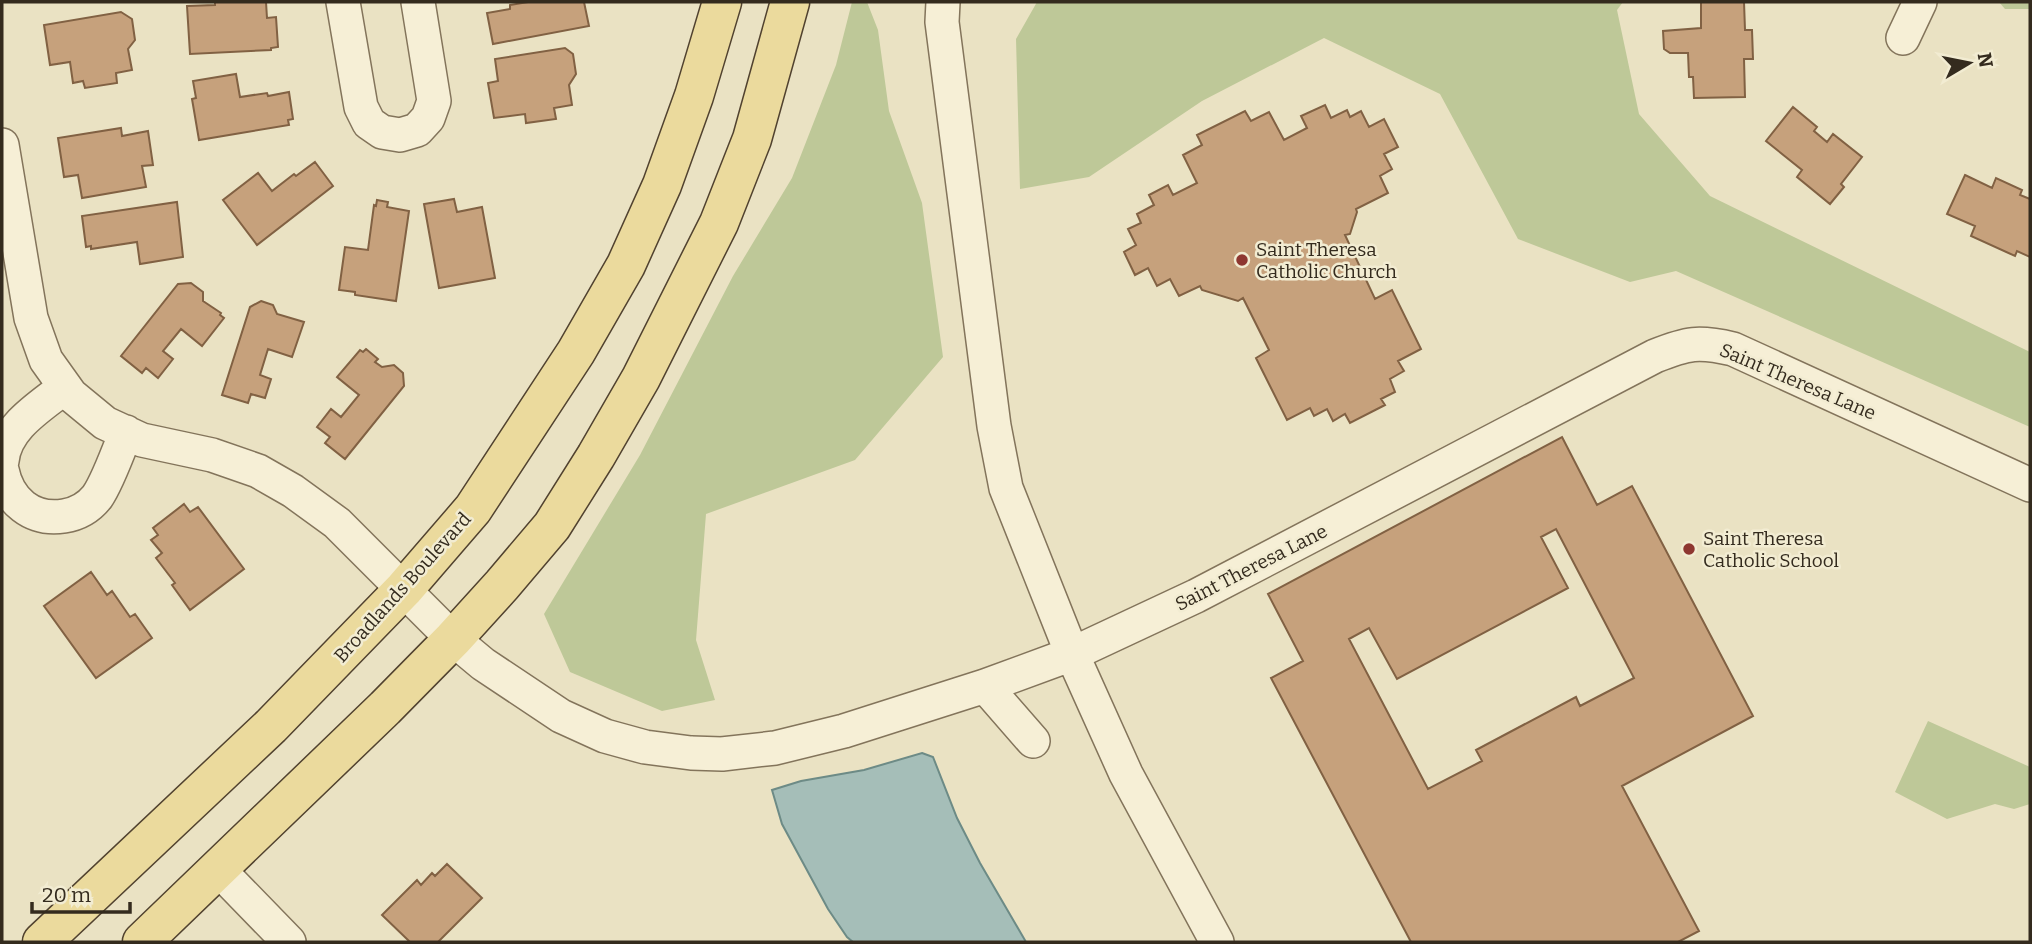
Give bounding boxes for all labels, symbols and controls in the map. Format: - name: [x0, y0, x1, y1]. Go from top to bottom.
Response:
- north arrow: [1934, 28, 2004, 98]
- text: N: [1973, 51, 1998, 70]
- place label: Saint Theresa Catholic Church: [1256, 238, 1397, 283]
- marker: Saint Theresa Catholic Church: [1234, 252, 1250, 268]
- street label: Saint Theresa Lane: [1716, 338, 1879, 425]
- street label: Broadlands Boulevard: [329, 508, 476, 667]
- street label: Saint Theresa Lane: [1171, 519, 1331, 616]
- place label: Saint Theresa Catholic School: [1703, 527, 1839, 572]
- marker: Saint Theresa Catholic School: [1681, 541, 1697, 557]
- scale bar: [32, 870, 130, 914]
- text: 20 m: [42, 882, 91, 908]

